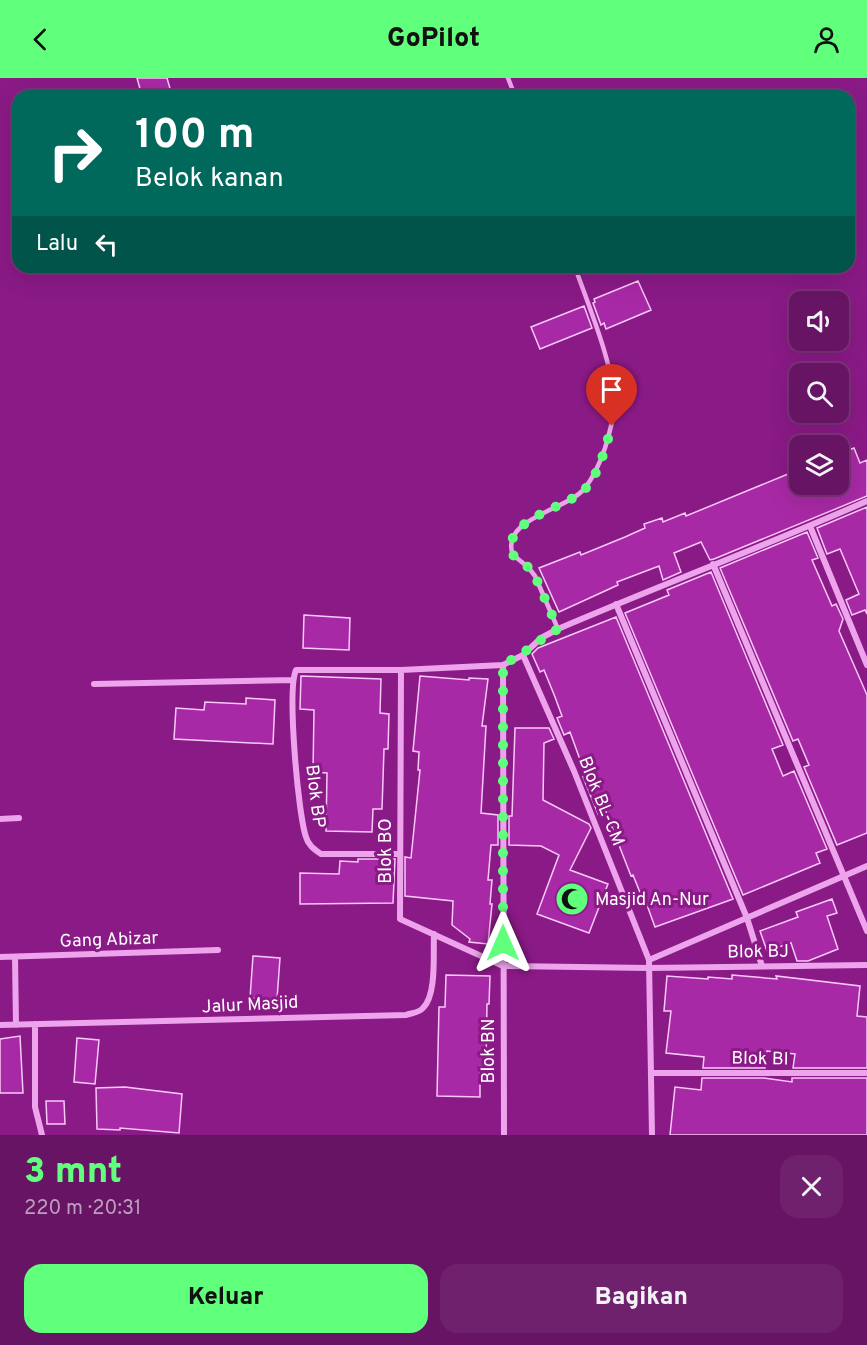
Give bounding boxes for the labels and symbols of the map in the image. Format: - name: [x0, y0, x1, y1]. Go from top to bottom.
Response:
- pin: [586, 364, 637, 426]
- street label: Blok BL-CM: [572, 753, 629, 850]
- street label: Blok BP: [299, 763, 330, 829]
- street label: Blok BO: [375, 818, 398, 884]
- mosque icon: Masjid An-Nur: [554, 881, 590, 917]
- place label: Masjid An-Nur: [595, 889, 709, 912]
- position arrow: [471, 911, 535, 975]
- street label: Gang Abizar: [59, 927, 159, 954]
- street label: Blok BJ: [727, 940, 789, 965]
- street label: Jalur Masjid: [201, 991, 299, 1020]
- street label: Blok BN: [478, 1019, 501, 1083]
- street label: Blok BI: [731, 1048, 789, 1071]

